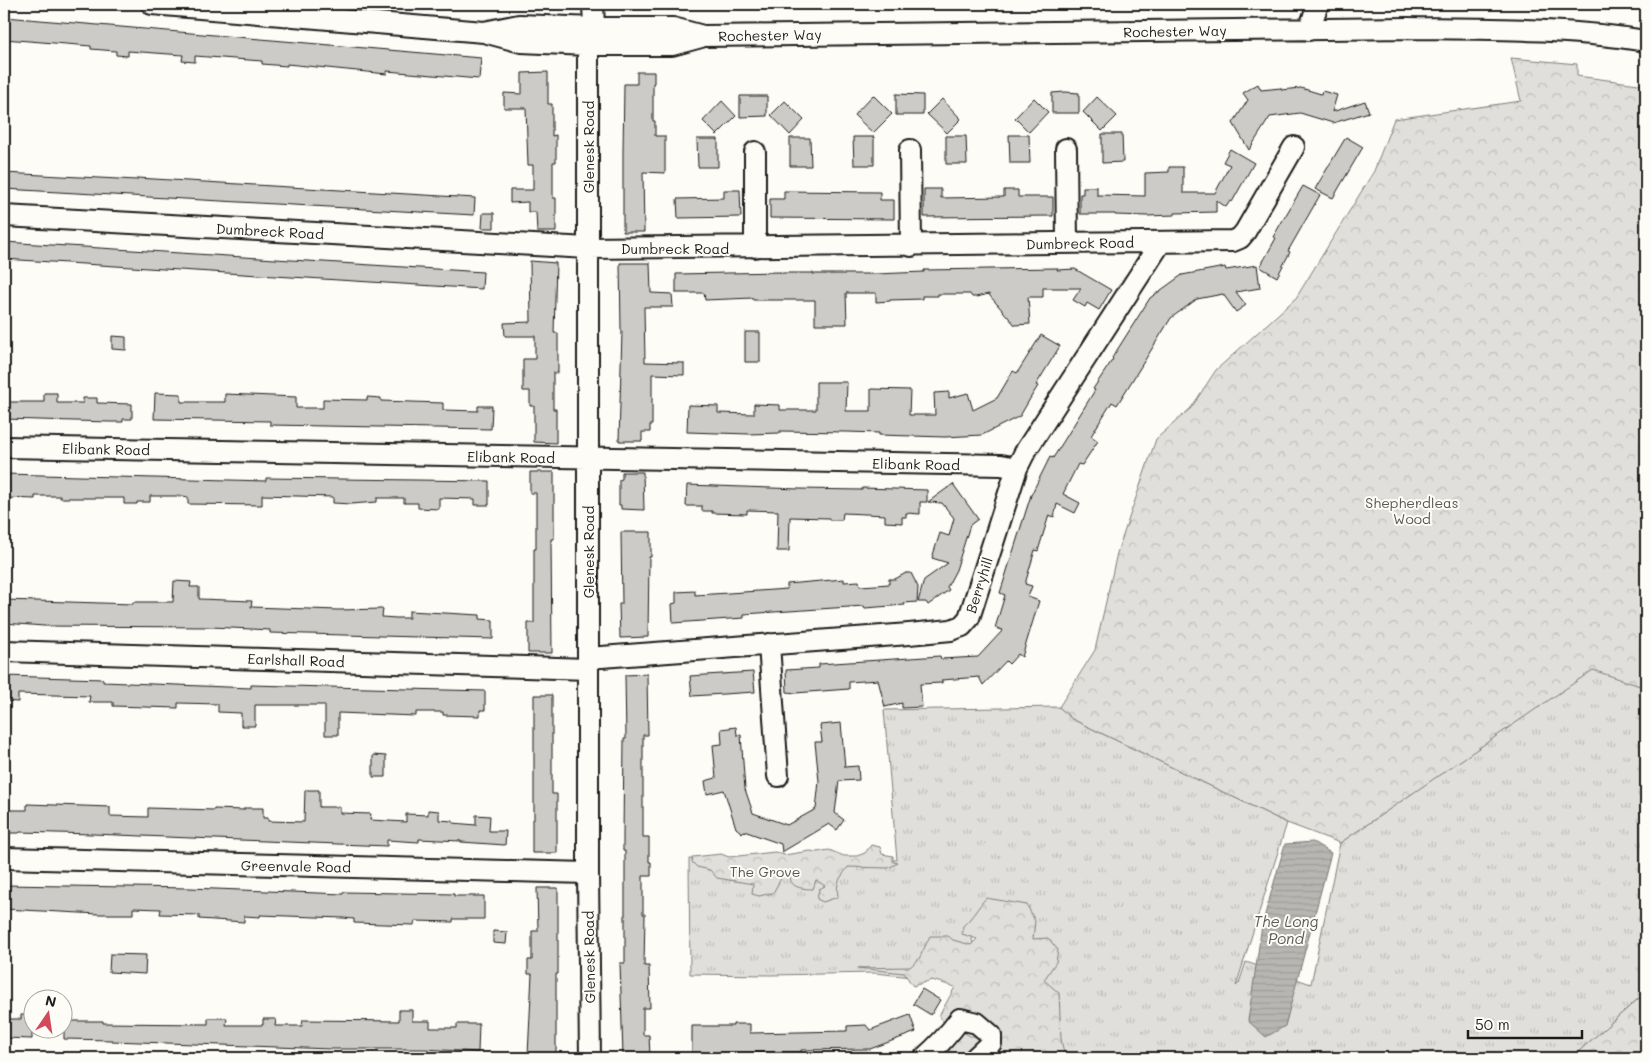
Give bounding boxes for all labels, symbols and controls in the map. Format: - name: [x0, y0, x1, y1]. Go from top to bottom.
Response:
- street label: Rochester Way: [1123, 21, 1227, 41]
- street label: Rochester Way: [718, 25, 822, 45]
- street label: Glenesk Road: [579, 101, 598, 193]
- street label: Dumbreck Road: [216, 219, 325, 243]
- street label: Dumbreck Road: [1026, 233, 1134, 253]
- street label: Dumbreck Road: [621, 239, 729, 258]
- street label: Elibank Road: [62, 439, 150, 459]
- street label: Elibank Road: [467, 447, 555, 467]
- street label: Elibank Road: [872, 454, 960, 474]
- park label: Shepherdleas Wood: [1365, 493, 1459, 528]
- street label: Glenesk Road: [579, 506, 598, 598]
- street label: Berryhill: [961, 555, 997, 615]
- street label: Earlshall Road: [247, 649, 345, 671]
- street label: Greenvale Road: [241, 856, 351, 876]
- park label: The Grove: [730, 862, 800, 881]
- street label: Glenesk Road: [579, 910, 599, 1003]
- water label: The Long Pond: [1254, 911, 1319, 948]
- north arrow: [22, 990, 72, 1040]
- text: N: [44, 990, 58, 1011]
- scale bar: [1468, 1007, 1581, 1039]
- text: 50 m: [1475, 1014, 1510, 1034]

